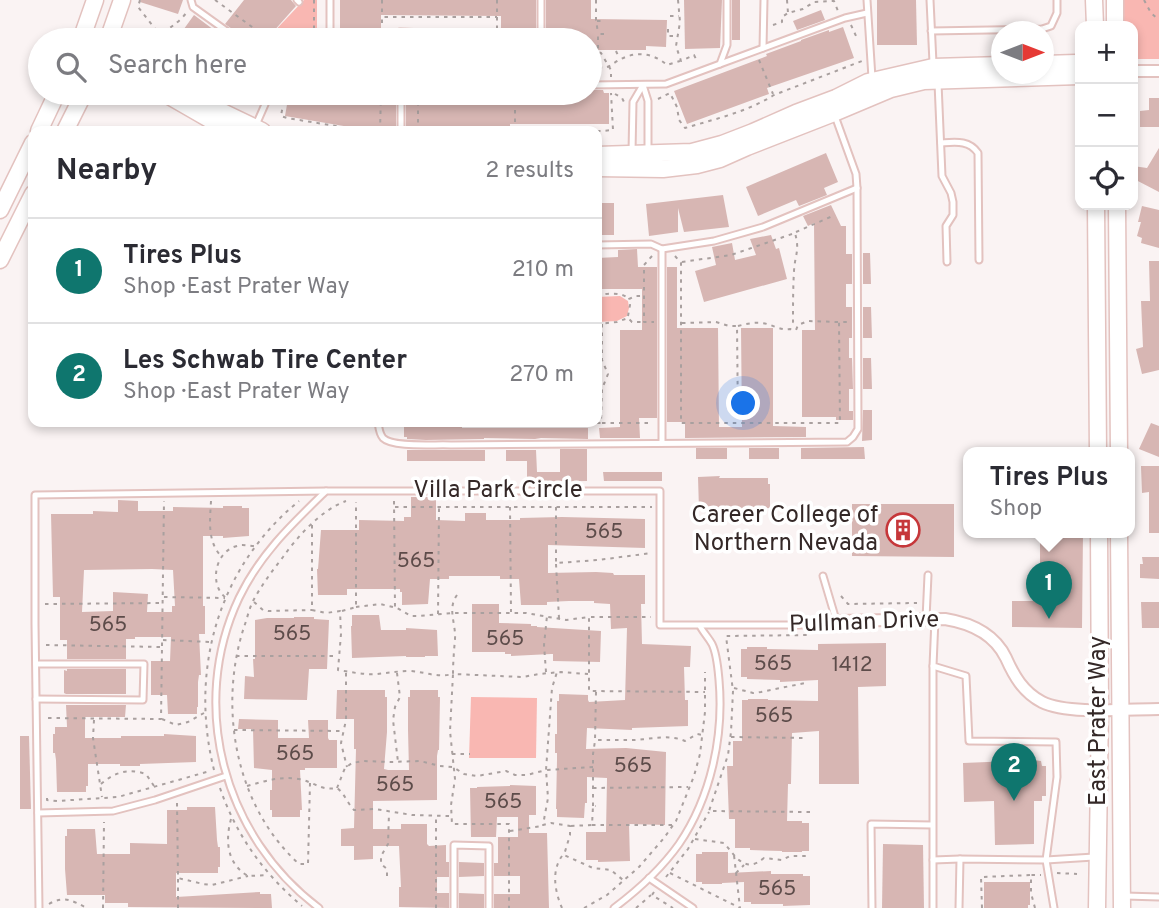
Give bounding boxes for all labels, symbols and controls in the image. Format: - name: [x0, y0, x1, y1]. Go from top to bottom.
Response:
- north arrow: [991, 21, 1054, 84]
- map controls: [1075, 21, 1138, 210]
- button: +: [1075, 21, 1138, 84]
- search box: [28, 28, 602, 105]
- icon: search: [52, 48, 90, 86]
- text: Search here: [108, 50, 247, 83]
- button: −: [1075, 84, 1138, 147]
- button: locate: [1075, 147, 1138, 210]
- text: Nearby: [56, 153, 157, 190]
- text: 2 results: [485, 157, 574, 186]
- text: Tires Plus: [123, 240, 242, 273]
- text: 1: [74, 256, 84, 285]
- text: 210 m: [512, 256, 574, 285]
- text: Shop · East Prater Way: [123, 273, 350, 302]
- text: Les Schwab Tire Center: [123, 345, 407, 378]
- text: 2: [72, 361, 86, 390]
- text: 270 m: [509, 361, 574, 390]
- text: Shop · East Prater Way: [123, 378, 350, 407]
- your location: [726, 386, 760, 420]
- popup: [963, 447, 1135, 538]
- text: Tires Plus: [989, 462, 1109, 495]
- street label: Villa Park Circle: [413, 476, 583, 506]
- text: Shop: [989, 495, 1042, 524]
- place label: Career College of Northern Nevada: [691, 501, 878, 559]
- building icon: Career College of Northern Nevada: [884, 511, 922, 549]
- house number: 565: [585, 519, 623, 546]
- house number: 565: [397, 548, 435, 575]
- pin: 1: [1026, 561, 1072, 619]
- street label: Pullman Drive: [788, 605, 940, 641]
- house number: 565: [89, 612, 127, 639]
- house number: 565: [273, 621, 311, 648]
- house number: 565: [486, 626, 524, 653]
- street label: East Prater Way: [1084, 636, 1114, 806]
- house number: 565: [754, 651, 792, 678]
- house number: 1412: [831, 652, 873, 679]
- house number: 565: [755, 703, 793, 730]
- house number: 565: [276, 741, 314, 768]
- pin: 2: [991, 743, 1037, 801]
- house number: 565: [614, 753, 652, 780]
- house number: 565: [376, 772, 414, 799]
- house number: 565: [484, 789, 522, 816]
- house number: 565: [758, 876, 796, 903]

